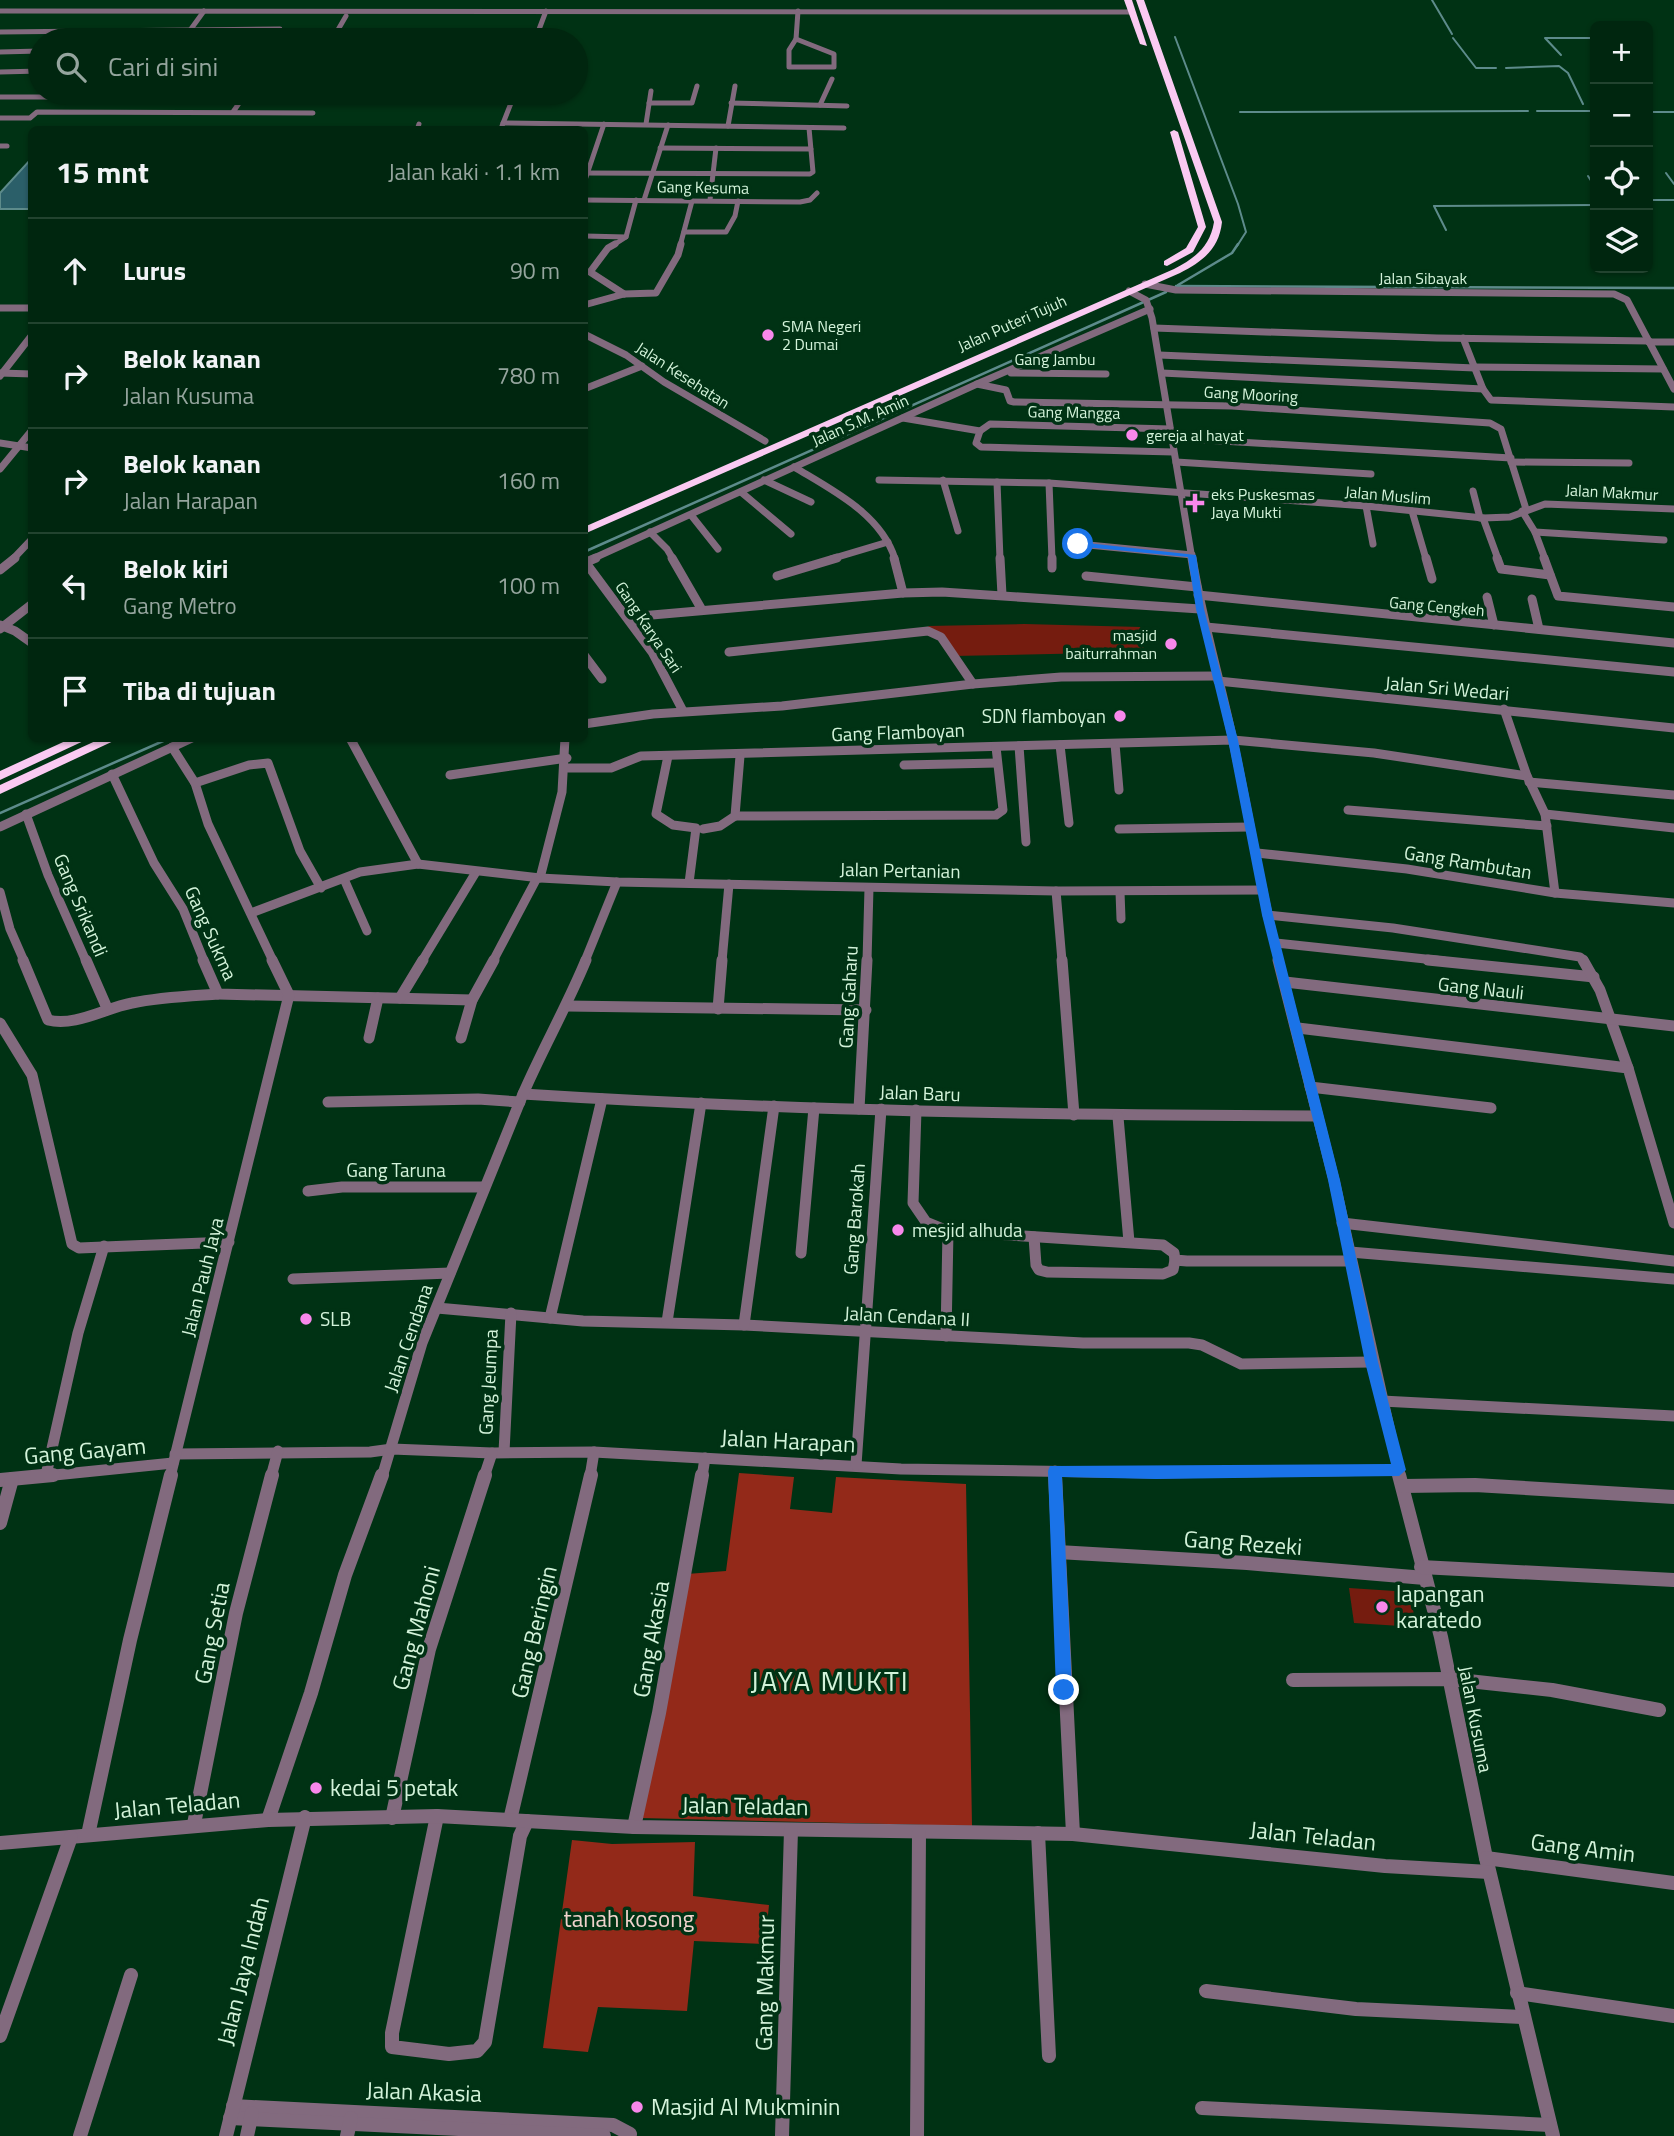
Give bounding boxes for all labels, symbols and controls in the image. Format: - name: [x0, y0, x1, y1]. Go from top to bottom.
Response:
- map controls: [1590, 21, 1653, 273]
- button: +: [1590, 21, 1653, 84]
- search box: [28, 28, 588, 105]
- text: Cari di sini: [108, 47, 218, 86]
- icon: search: [52, 48, 90, 86]
- button: −: [1590, 84, 1653, 147]
- button: locate: [1590, 147, 1653, 210]
- text: 15 mnt: [56, 149, 149, 195]
- text: Jalan kaki · 1.1 km: [388, 154, 560, 189]
- street label: Gang Kesuma: [657, 174, 749, 200]
- button: layers: [1590, 210, 1653, 273]
- text: Lurus: [123, 251, 186, 290]
- icon: ahead: [56, 252, 94, 290]
- text: 90 m: [510, 253, 560, 288]
- street label: Jalan Sibayak: [1379, 266, 1467, 290]
- street label: Jalan Puteri Tujuh: [954, 288, 1070, 358]
- place label: SMA Negeri 2 Dumai: [782, 314, 861, 356]
- marker: SMA Negeri 2 Dumai: [760, 327, 776, 343]
- street label: Jalan Kesehatan: [631, 336, 735, 414]
- text: Belok kanan: [123, 339, 261, 378]
- street label: Gang Jambu: [1014, 347, 1096, 371]
- icon: right: [56, 357, 94, 395]
- text: 780 m: [497, 358, 560, 393]
- text: Jalan Kusuma: [123, 378, 254, 413]
- street label: Gang Mooring: [1203, 380, 1299, 408]
- street label: Jalan S.M. Amin: [808, 388, 912, 452]
- street label: Gang Mangga: [1027, 399, 1121, 425]
- place label: gereja al hayat: [1146, 423, 1244, 447]
- marker: gereja al hayat: [1124, 427, 1140, 443]
- text: Belok kanan: [123, 444, 261, 483]
- icon: right: [56, 462, 94, 500]
- text: 160 m: [497, 463, 560, 498]
- street label: Jalan Makmur: [1565, 478, 1660, 506]
- street label: Jalan Muslim: [1344, 479, 1432, 511]
- place label: eks Puskesmas Jaya Mukti: [1211, 482, 1315, 524]
- text: Jalan Harapan: [123, 483, 258, 518]
- marker: eks Puskesmas Jaya Mukti: [1185, 493, 1205, 513]
- route start: [1062, 528, 1093, 559]
- text: Belok kiri: [123, 549, 229, 588]
- icon: left: [56, 567, 94, 605]
- text: 100 m: [497, 568, 560, 603]
- street label: Gang Karya Sari: [609, 576, 689, 678]
- text: Gang Metro: [123, 588, 237, 623]
- street label: Gang Cengkeh: [1388, 590, 1486, 622]
- place label: masjid baiturrahman: [1065, 623, 1157, 665]
- marker: masjid baiturrahman: [1163, 636, 1179, 652]
- street label: Jalan Sri Wedari: [1384, 668, 1511, 707]
- text: Tiba di tujuan: [123, 671, 276, 710]
- icon: arrive: [56, 672, 94, 710]
- place label: SDN flamboyan: [982, 701, 1106, 730]
- marker: SDN flamboyan: [1112, 708, 1128, 724]
- street label: Gang Flamboyan: [831, 715, 965, 748]
- street label: Gang Rambutan: [1402, 837, 1534, 886]
- street label: Gang Srikandi: [47, 849, 116, 961]
- street label: Jalan Pertanian: [839, 854, 961, 885]
- street label: Gang Sukma: [178, 881, 245, 985]
- street label: Gang Gaharu: [830, 945, 865, 1049]
- street label: Gang Nauli: [1437, 969, 1526, 1006]
- street label: Jalan Baru: [879, 1077, 961, 1108]
- street label: Gang Taruna: [346, 1155, 446, 1184]
- street label: Gang Barokah: [835, 1162, 872, 1276]
- street label: Jalan Pauh Jaya: [173, 1214, 230, 1340]
- place label: mesjid alhuda: [912, 1215, 1023, 1244]
- marker: mesjid alhuda: [890, 1222, 906, 1238]
- street label: Jalan Cendana: [375, 1279, 440, 1396]
- street label: Jalan Cendana II: [843, 1298, 971, 1333]
- place label: SLB: [320, 1304, 351, 1333]
- marker: SLB: [298, 1311, 314, 1327]
- street label: Gang Jeumpa: [470, 1328, 505, 1436]
- street label: Jalan Harapan: [720, 1419, 856, 1462]
- street label: Gang Gayam: [23, 1428, 147, 1473]
- street label: Gang Rezeki: [1183, 1521, 1303, 1564]
- street label: Gang Mahoni: [382, 1562, 449, 1694]
- street label: Gang Beringin: [501, 1562, 566, 1702]
- place label: lapangan karatedo: [1396, 1576, 1485, 1637]
- street label: Gang Akasia: [623, 1577, 678, 1700]
- street label: Gang Setia: [184, 1578, 239, 1687]
- marker: lapangan karatedo: [1374, 1599, 1390, 1615]
- district label: JAYA MUKTI: [750, 1659, 910, 1702]
- street label: Jalan Kusuma: [1452, 1663, 1501, 1775]
- route end: [1048, 1674, 1079, 1705]
- place label: kedai 5 petak: [330, 1770, 458, 1805]
- marker: kedai 5 petak: [308, 1780, 324, 1796]
- street label: Jalan Teladan: [112, 1782, 242, 1827]
- street label: Jalan Teladan: [681, 1787, 809, 1824]
- street label: Jalan Teladan: [1248, 1811, 1378, 1860]
- street label: Gang Amin: [1529, 1824, 1637, 1871]
- street label: Jalan Jaya Indah: [207, 1893, 278, 2049]
- park label: tanah kosong: [564, 1901, 695, 1936]
- street label: Gang Makmur: [746, 1915, 783, 2051]
- street label: Jalan Akasia: [366, 2072, 483, 2111]
- place label: Masjid Al Mukminin: [651, 2089, 840, 2124]
- marker: Masjid Al Mukminin: [629, 2099, 645, 2115]

